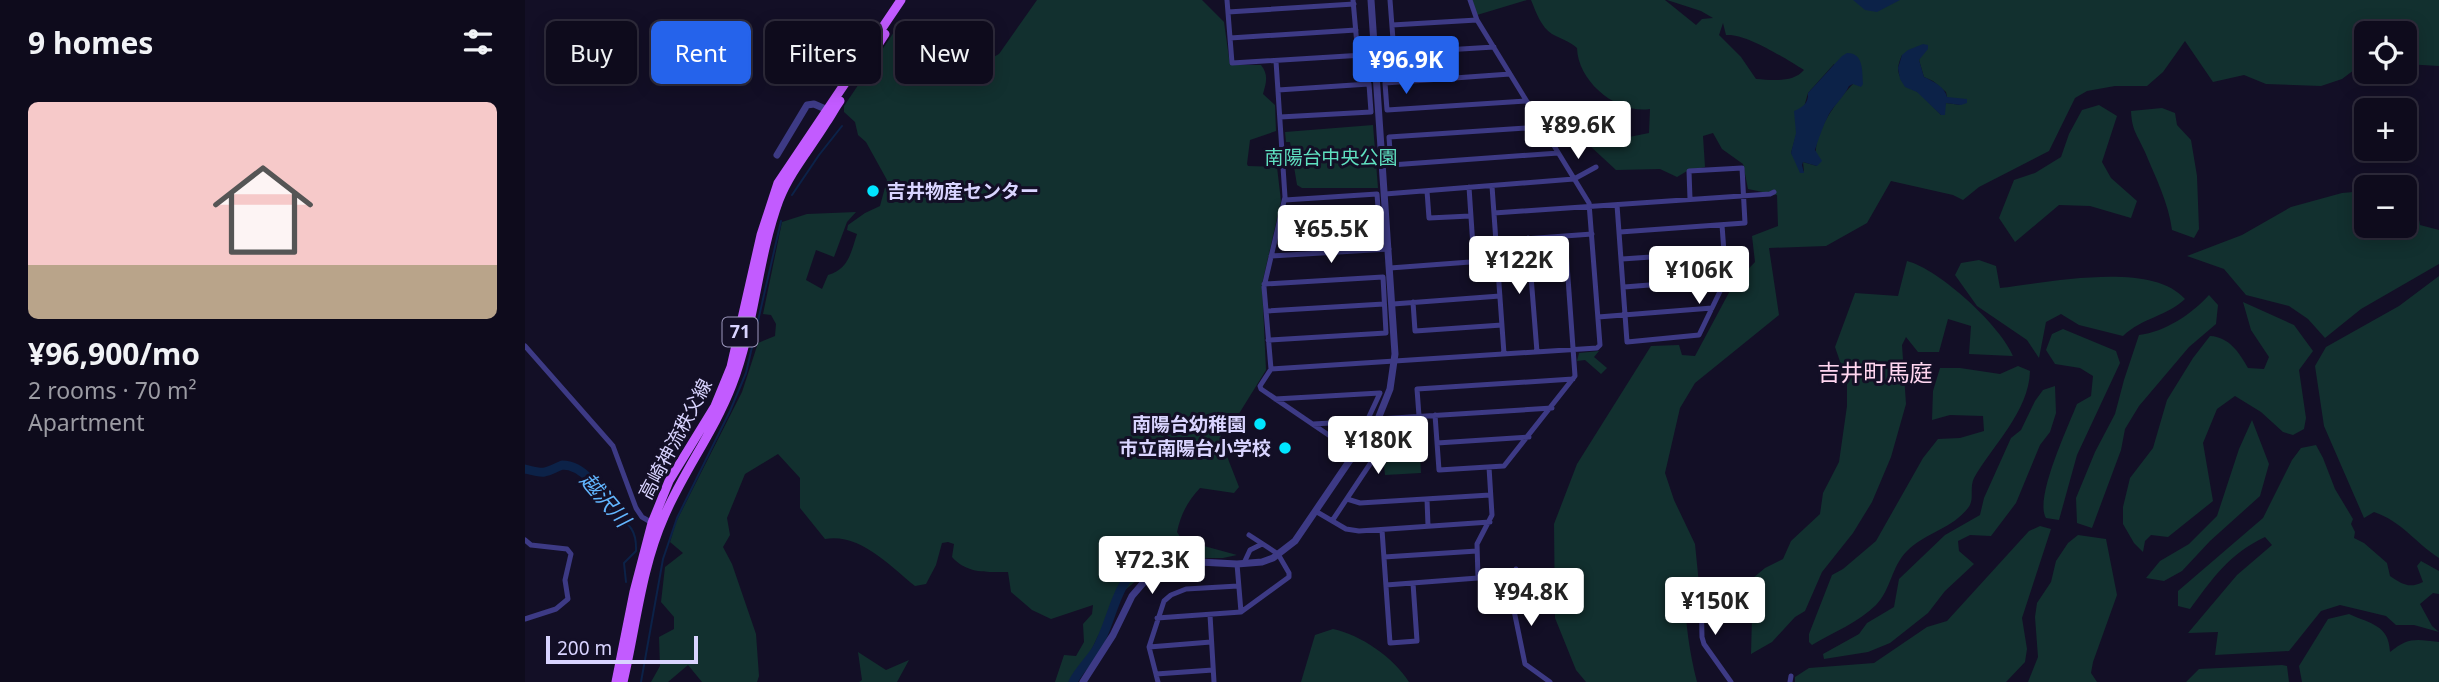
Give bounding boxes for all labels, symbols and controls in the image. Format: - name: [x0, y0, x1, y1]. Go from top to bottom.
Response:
- chip: Buy: [546, 21, 637, 84]
- chip: Rent: [651, 21, 751, 84]
- chip: Filters: [765, 21, 881, 84]
- chip: New: [895, 21, 993, 84]
- map controls: [2354, 21, 2417, 238]
- button: locate: [2354, 21, 2417, 84]
- text: 9 homes: [28, 22, 153, 63]
- icon: filters: [459, 23, 497, 61]
- pin: ¥96.9K: [1349, 36, 1463, 96]
- text: ¥96.9K: [1369, 43, 1443, 75]
- button: +: [2354, 98, 2417, 161]
- pin: ¥89.6K: [1521, 102, 1635, 161]
- text: ¥89.6K: [1541, 108, 1615, 140]
- park label: 南陽台中央公園: [1264, 144, 1398, 170]
- icon: home: [200, 147, 326, 273]
- button: −: [2354, 175, 2417, 238]
- place label: 吉井物産センター: [887, 178, 1039, 204]
- marker: 吉井物産センター: [865, 183, 881, 199]
- pin: ¥65.5K: [1274, 205, 1388, 265]
- text: ¥65.5K: [1294, 212, 1368, 244]
- pin: ¥122K: [1470, 236, 1568, 296]
- text: ¥122K: [1485, 243, 1553, 275]
- pin: ¥106K: [1650, 246, 1748, 306]
- text: ¥106K: [1665, 253, 1733, 285]
- road number: 71: [723, 318, 757, 346]
- text: ¥96,900/mo: [28, 333, 200, 374]
- district label: 吉井町馬庭: [1818, 356, 1933, 388]
- text: 2 rooms · 70 m²: [28, 374, 197, 406]
- street label: 高崎神流秩父線: [632, 374, 718, 504]
- text: Apartment: [28, 406, 145, 438]
- place label: 南陽台幼稚園: [1132, 411, 1246, 437]
- marker: 南陽台幼稚園: [1252, 416, 1268, 432]
- pin: ¥180K: [1329, 416, 1427, 476]
- text: ¥180K: [1344, 423, 1412, 455]
- place label: 市立南陽台小学校: [1119, 435, 1271, 461]
- marker: 市立南陽台小学校: [1277, 440, 1293, 456]
- water label: 越沢川: [575, 466, 638, 534]
- pin: ¥72.3K: [1095, 536, 1209, 596]
- text: ¥72.3K: [1115, 543, 1189, 575]
- pin: ¥94.8K: [1474, 568, 1588, 628]
- text: ¥94.8K: [1494, 575, 1568, 607]
- pin: ¥150K: [1666, 578, 1764, 637]
- text: ¥150K: [1681, 584, 1749, 616]
- scale bar: [546, 633, 698, 665]
- text: 200 m: [557, 635, 612, 661]

